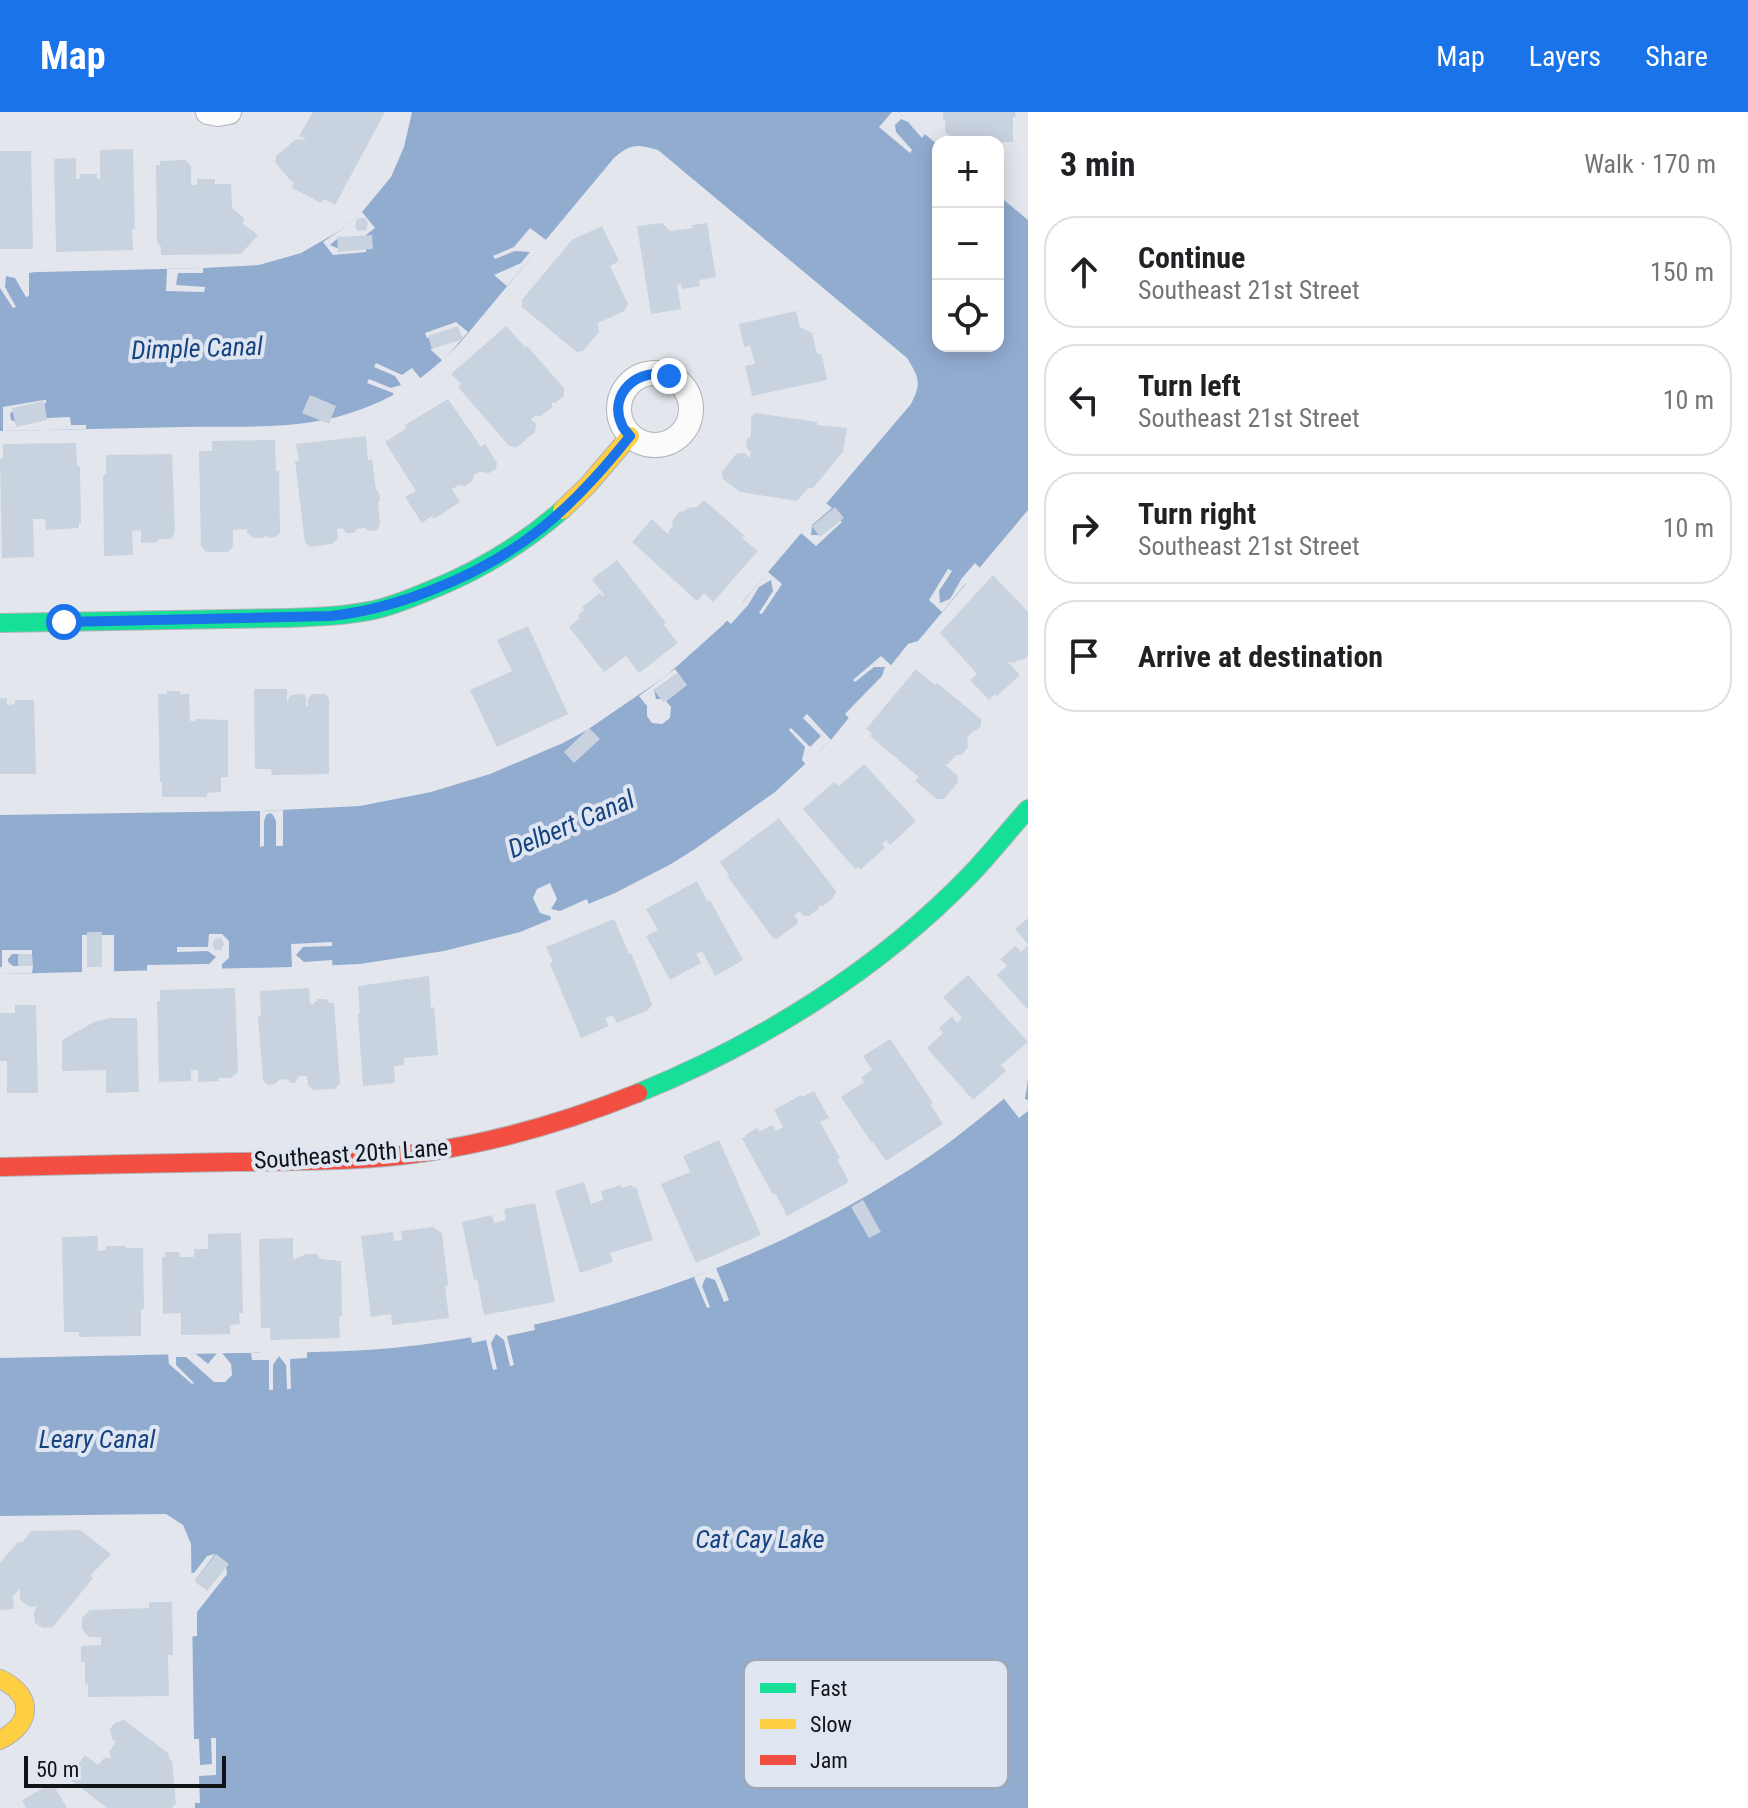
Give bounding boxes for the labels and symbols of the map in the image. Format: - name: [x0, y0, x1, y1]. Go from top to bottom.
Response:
- water label: Dimple Canal: [131, 331, 264, 365]
- route end: [651, 358, 687, 394]
- route start: [46, 604, 82, 640]
- water label: Delbert Canal: [503, 783, 640, 864]
- street label: Southeast 20th Lane: [253, 1133, 449, 1175]
- water label: Leary Canal: [39, 1424, 157, 1454]
- water label: Cat Cay Lake: [695, 1524, 825, 1554]
- legend: [744, 1660, 1008, 1788]
- text: Fast: [810, 1676, 847, 1701]
- text: Slow: [810, 1712, 852, 1737]
- text: Jam: [810, 1748, 848, 1773]
- scale bar: [24, 1752, 226, 1788]

